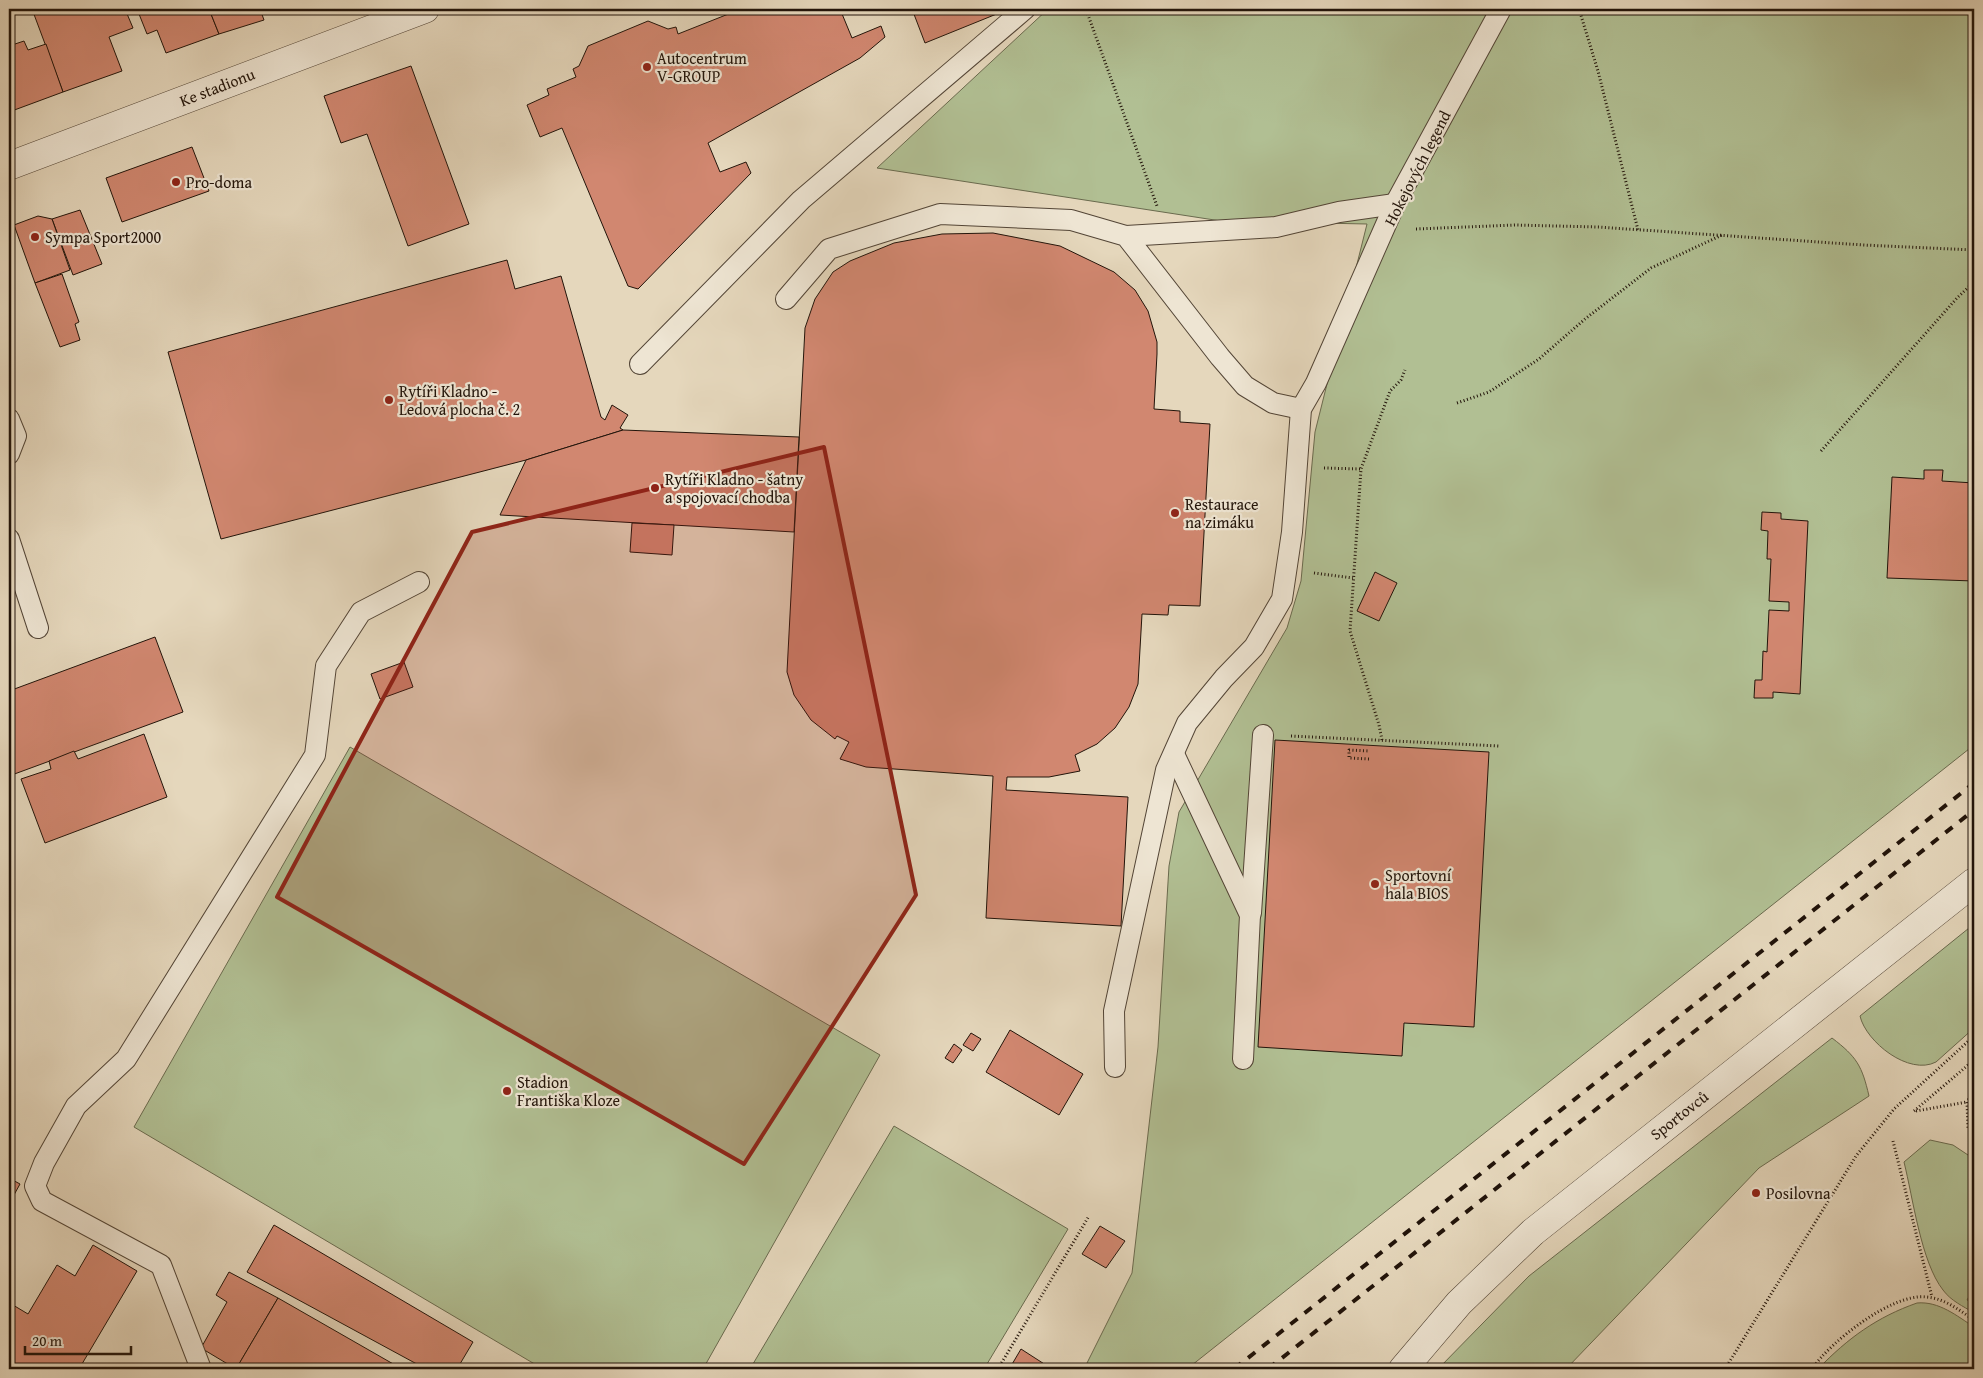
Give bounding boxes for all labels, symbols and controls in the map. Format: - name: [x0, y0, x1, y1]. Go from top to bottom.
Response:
- place label: Autocentrum V-GROUP: [657, 46, 747, 88]
- marker: Autocentrum V-GROUP: [641, 61, 653, 73]
- street label: Ke stadionu: [176, 62, 258, 112]
- street label: Hokejových legend: [1378, 106, 1457, 230]
- place label: Pro-doma: [186, 170, 252, 194]
- marker: Pro-doma: [170, 176, 182, 188]
- place label: Sympa Sport2000: [45, 225, 162, 249]
- marker: Sympa Sport2000: [29, 231, 41, 243]
- place label: Rytíři Kladno - Ledová plocha č. 2: [399, 379, 520, 421]
- marker: Rytíři Kladno - Ledová plocha č. 2: [383, 394, 395, 406]
- place label: Rytíři Kladno - šatny a spojovací chodba: [665, 467, 803, 509]
- marker: Rytíři Kladno - šatny a spojovací chodba: [649, 482, 661, 494]
- place label: Restaurace na zimáku: [1185, 492, 1259, 534]
- marker: Restaurace na zimáku: [1169, 507, 1181, 519]
- place label: Sportovní hala BIOS: [1385, 863, 1452, 905]
- marker: Sportovní hala BIOS: [1369, 878, 1381, 890]
- place label: Stadion Františka Kloze: [517, 1070, 620, 1112]
- street label: Sportovců: [1645, 1084, 1714, 1146]
- marker: Stadion Františka Kloze: [501, 1085, 513, 1097]
- place label: Posilovna: [1766, 1181, 1831, 1205]
- marker: Posilovna: [1750, 1187, 1762, 1199]
- scale bar: [25, 1323, 131, 1355]
- text: 20 m: [32, 1330, 63, 1351]

